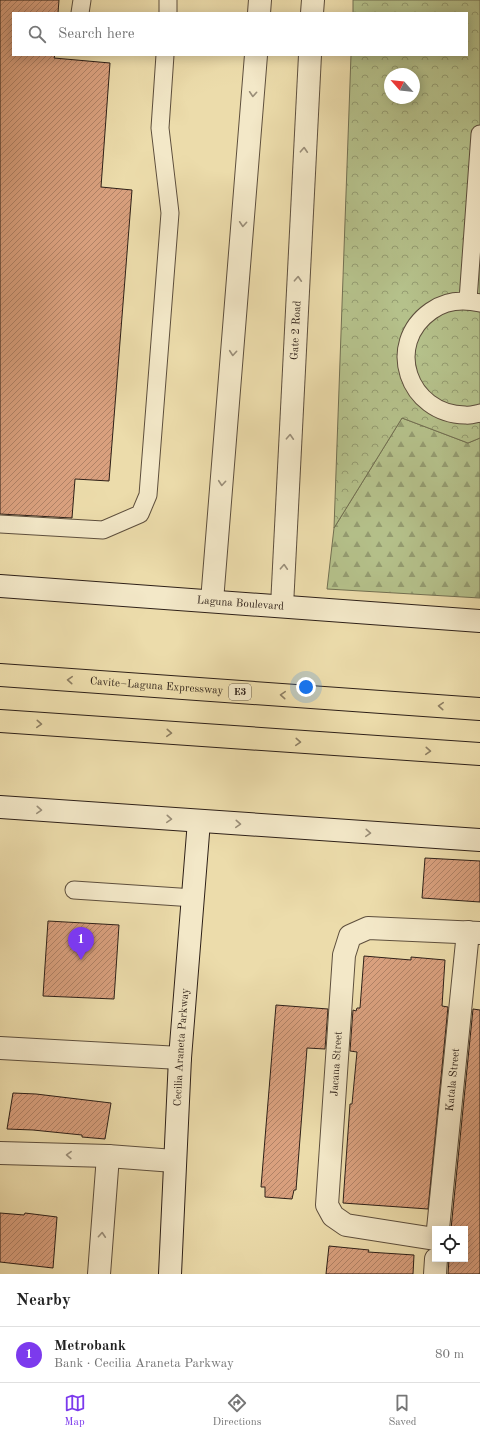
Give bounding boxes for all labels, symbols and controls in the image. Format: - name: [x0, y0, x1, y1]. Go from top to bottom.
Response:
- search box: [12, 12, 468, 56]
- icon: search: [26, 23, 48, 45]
- text: Search here: [58, 27, 135, 42]
- north arrow: [384, 68, 420, 104]
- one-way arrow: [249, 91, 258, 97]
- one-way arrow: [300, 147, 309, 153]
- one-way arrow: [239, 221, 248, 227]
- one-way arrow: [293, 276, 302, 282]
- street label: Gate 2 Road: [289, 300, 303, 360]
- one-way arrow: [228, 350, 237, 356]
- one-way arrow: [286, 434, 294, 440]
- one-way arrow: [218, 480, 227, 486]
- one-way arrow: [279, 564, 288, 570]
- street label: Laguna Boulevard: [196, 595, 285, 612]
- one-way arrow: [67, 675, 73, 684]
- street label: Cavite–Laguna Expressway: [90, 676, 224, 696]
- your location: [296, 677, 316, 697]
- road number: E3: [229, 684, 251, 700]
- one-way arrow: [280, 691, 287, 700]
- one-way arrow: [438, 702, 444, 711]
- one-way arrow: [36, 719, 42, 728]
- one-way arrow: [166, 728, 172, 737]
- one-way arrow: [295, 737, 301, 746]
- one-way arrow: [425, 746, 431, 755]
- one-way arrow: [36, 806, 42, 815]
- one-way arrow: [166, 815, 172, 824]
- one-way arrow: [235, 819, 241, 828]
- one-way arrow: [365, 828, 371, 837]
- pin: 1: [68, 927, 94, 960]
- street label: Cecilia Araneta Parkway: [172, 988, 191, 1107]
- street label: Jacana Street: [329, 1031, 344, 1097]
- street label: Katala Street: [444, 1047, 462, 1112]
- one-way arrow: [66, 1151, 72, 1159]
- map controls: [432, 1226, 468, 1262]
- button: locate: [432, 1226, 468, 1262]
- one-way arrow: [98, 1232, 107, 1238]
- text: Nearby: [16, 1292, 71, 1309]
- text: Metrobank: [54, 1339, 126, 1354]
- text: 1: [25, 1348, 33, 1361]
- text: 80 m: [435, 1348, 464, 1361]
- text: Bank · Cecilia Araneta Parkway: [54, 1357, 234, 1370]
- tab: Map: [64, 1392, 86, 1430]
- tab: Directions: [213, 1392, 261, 1430]
- tab: Saved: [388, 1392, 416, 1430]

